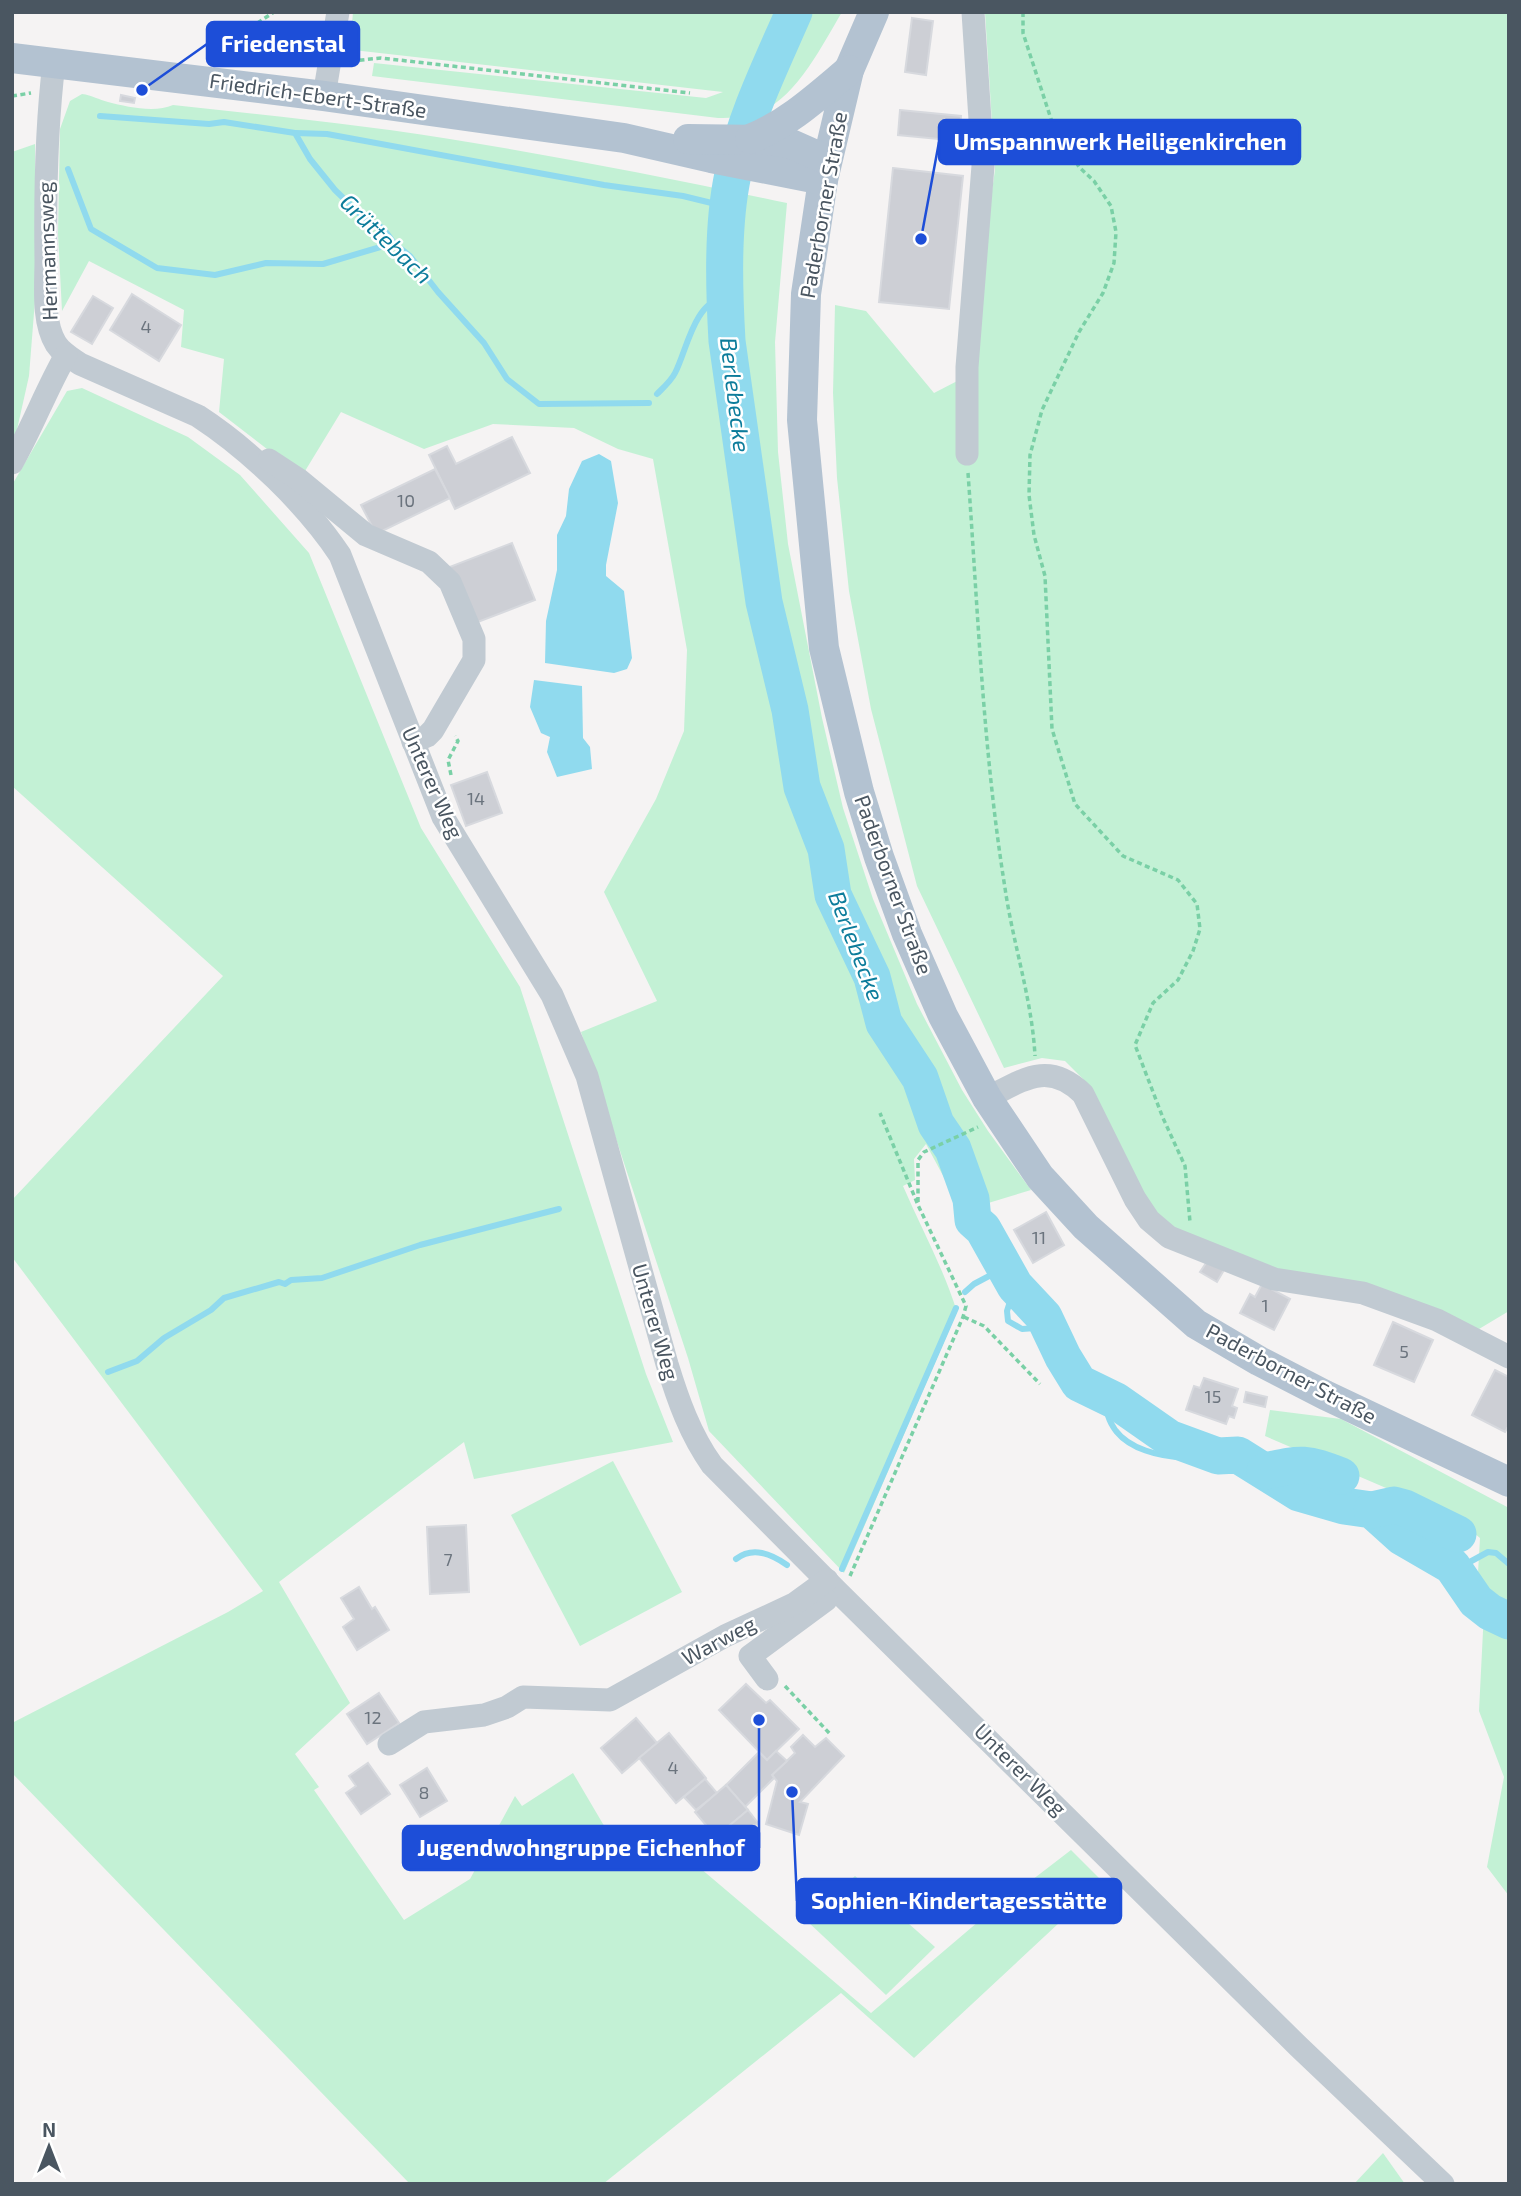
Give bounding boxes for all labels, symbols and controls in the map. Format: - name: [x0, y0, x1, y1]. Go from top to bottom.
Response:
- callout: Friedenstal: [207, 22, 359, 66]
- text: Friedenstal: [221, 29, 346, 57]
- street label: Friedrich-Ebert-Straße: [208, 67, 428, 122]
- street label: Paderborner Straße: [794, 109, 851, 300]
- callout: Umspannwerk Heiligenkirchen: [939, 120, 1300, 164]
- text: Umspannwerk Heiligenkirchen: [953, 127, 1287, 155]
- street label: Hermannsweg: [32, 181, 61, 321]
- water label: Grüttebach: [335, 188, 439, 289]
- house number: 4: [140, 315, 152, 337]
- water label: Berlebecke: [715, 336, 757, 454]
- house number: 10: [397, 489, 415, 511]
- street label: Unterer Weg: [398, 723, 469, 842]
- house number: 14: [467, 787, 485, 809]
- street label: Paderborner Straße: [850, 791, 938, 978]
- water label: Berlebecke: [823, 887, 891, 1005]
- house number: 11: [1032, 1226, 1046, 1248]
- street label: Unterer Weg: [628, 1261, 685, 1383]
- house number: 1: [1261, 1294, 1269, 1316]
- street label: Paderborner Straße: [1202, 1317, 1381, 1428]
- house number: 5: [1399, 1340, 1409, 1362]
- house number: 15: [1205, 1385, 1221, 1407]
- house number: 7: [443, 1548, 453, 1570]
- street label: Warweg: [677, 1610, 760, 1669]
- house number: 12: [364, 1706, 382, 1728]
- street label: Unterer Weg: [970, 1718, 1072, 1820]
- house number: 4: [667, 1756, 679, 1778]
- house number: 8: [419, 1781, 429, 1803]
- callout: Jugendwohngruppe Eichenhof: [403, 1826, 759, 1870]
- text: Jugendwohngruppe Eichenhof: [417, 1833, 745, 1861]
- callout: Sophien-Kindertagesstätte: [797, 1879, 1121, 1923]
- text: Sophien-Kindertagesstätte: [811, 1886, 1107, 1914]
- north arrow: [14, 2112, 84, 2182]
- text: N: [42, 2118, 56, 2141]

